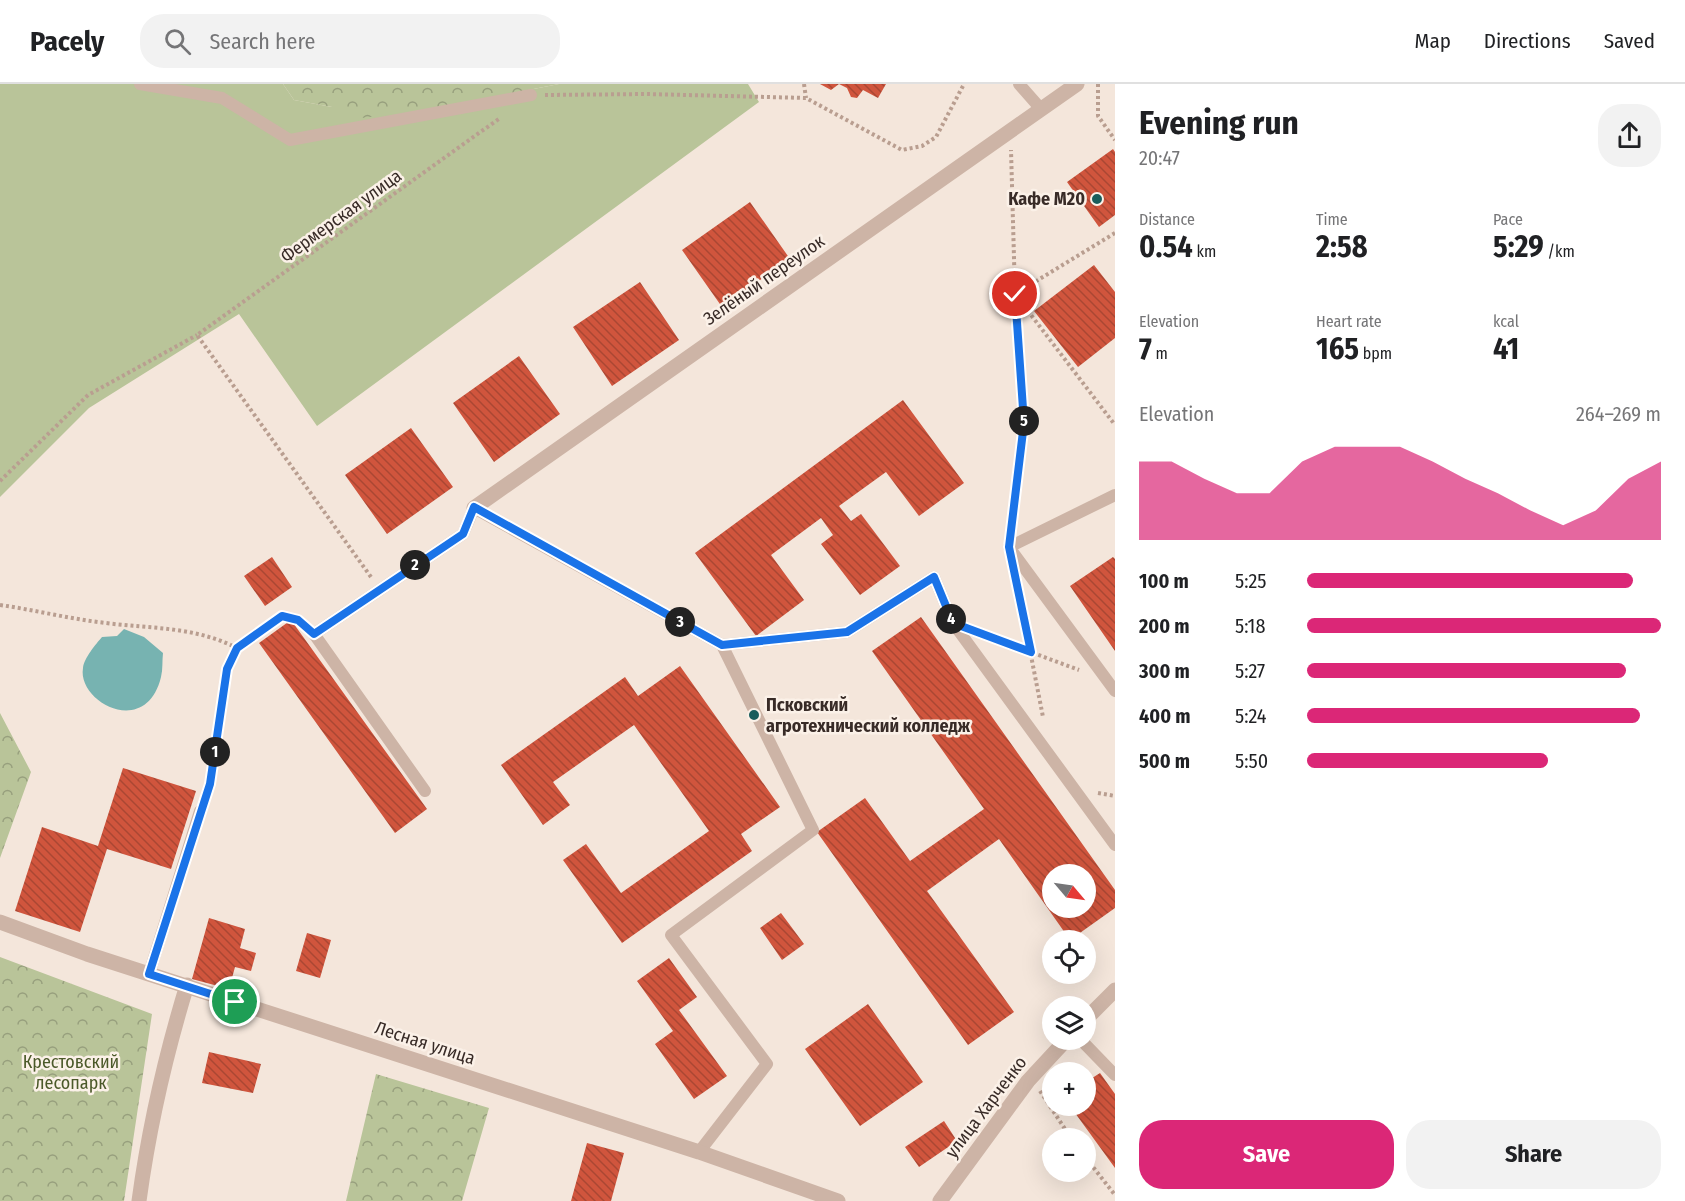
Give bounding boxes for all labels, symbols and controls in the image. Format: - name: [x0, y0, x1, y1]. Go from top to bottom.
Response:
- search box: [140, 14, 560, 68]
- text: Pacely: [30, 25, 104, 58]
- icon: search: [161, 25, 194, 58]
- text: Search here: [209, 28, 315, 55]
- text: Map: [1414, 28, 1451, 54]
- text: Directions: [1484, 28, 1571, 54]
- text: Saved: [1604, 28, 1655, 54]
- text: Evening run: [1139, 103, 1299, 143]
- button: share: [1598, 104, 1661, 167]
- text: 20:47: [1139, 146, 1180, 170]
- street label: Фермерская улица: [276, 165, 406, 267]
- place label: Кафе М20: [1008, 188, 1085, 210]
- marker: Кафе М20: [1090, 192, 1104, 206]
- text: Distance: [1139, 210, 1195, 229]
- text: Time: [1316, 210, 1348, 229]
- text: Pace: [1493, 210, 1523, 229]
- text: 0.54: [1139, 229, 1193, 265]
- text: 2:58: [1316, 229, 1368, 265]
- text: 5:29: [1493, 229, 1544, 265]
- street label: Зелёный переулок: [699, 230, 829, 330]
- text: km: [1193, 242, 1216, 261]
- text: /km: [1544, 242, 1575, 261]
- pin: [989, 268, 1040, 319]
- icon: check: [998, 277, 1031, 310]
- text: Elevation: [1139, 312, 1199, 331]
- text: Heart rate: [1316, 312, 1382, 331]
- text: kcal: [1493, 312, 1519, 331]
- text: 7: [1139, 331, 1152, 367]
- text: 165: [1316, 331, 1359, 367]
- text: 41: [1493, 331, 1519, 367]
- text: m: [1152, 344, 1168, 363]
- text: bpm: [1359, 344, 1392, 363]
- text: Elevation: [1139, 402, 1214, 426]
- text: 264–269 m: [1576, 402, 1661, 426]
- pin: 5: [1009, 406, 1039, 436]
- text: 5: [1020, 411, 1028, 430]
- pin: 2: [400, 550, 430, 580]
- text: 2: [411, 555, 419, 574]
- text: 100 m: [1139, 569, 1189, 593]
- text: 5:25: [1235, 569, 1266, 593]
- pin: 4: [936, 604, 966, 634]
- pin: 3: [665, 607, 695, 637]
- text: 4: [947, 609, 955, 628]
- text: 3: [676, 612, 684, 631]
- text: 200 m: [1139, 614, 1190, 638]
- text: 5:18: [1235, 614, 1265, 638]
- text: 300 m: [1139, 659, 1190, 683]
- text: 5:27: [1235, 659, 1265, 683]
- place label: Псковский агротехнический колледж: [766, 694, 971, 737]
- text: 400 m: [1139, 704, 1191, 728]
- text: 5:24: [1235, 704, 1267, 728]
- marker: Псковский агротехнический колледж: [747, 708, 761, 722]
- pin: 1: [200, 737, 230, 767]
- text: 1: [212, 742, 218, 761]
- text: 500 m: [1139, 749, 1190, 773]
- text: 5:50: [1235, 749, 1268, 773]
- north arrow: [1042, 864, 1096, 918]
- map controls: [1042, 864, 1096, 1182]
- button: locate: [1042, 930, 1096, 984]
- pin: [209, 976, 260, 1027]
- icon: arrive: [218, 985, 251, 1018]
- button: layers: [1042, 996, 1096, 1050]
- street label: Лесная улица: [372, 1016, 478, 1070]
- park label: Крестовский лесопарк: [23, 1051, 119, 1094]
- street label: улица Харченко: [941, 1052, 1031, 1162]
- button: +: [1042, 1062, 1096, 1116]
- button: Save: [1139, 1120, 1394, 1189]
- button: Share: [1406, 1120, 1661, 1189]
- button: −: [1042, 1128, 1096, 1182]

